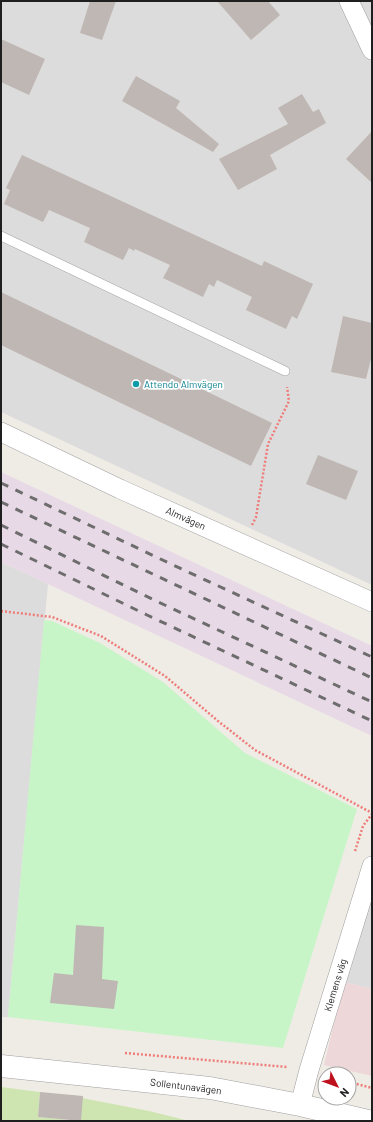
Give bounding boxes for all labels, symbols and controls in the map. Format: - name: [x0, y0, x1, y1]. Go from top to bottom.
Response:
- place label: Attendo Almvägen: [144, 378, 223, 390]
- marker: Attendo Almvägen: [131, 379, 141, 389]
- street label: Almvägen: [164, 504, 208, 532]
- street label: Klemens väg: [321, 957, 349, 1013]
- north arrow: [317, 1066, 357, 1106]
- street label: Sollentunavägen: [150, 1076, 222, 1096]
- text: N: [338, 1086, 352, 1100]

